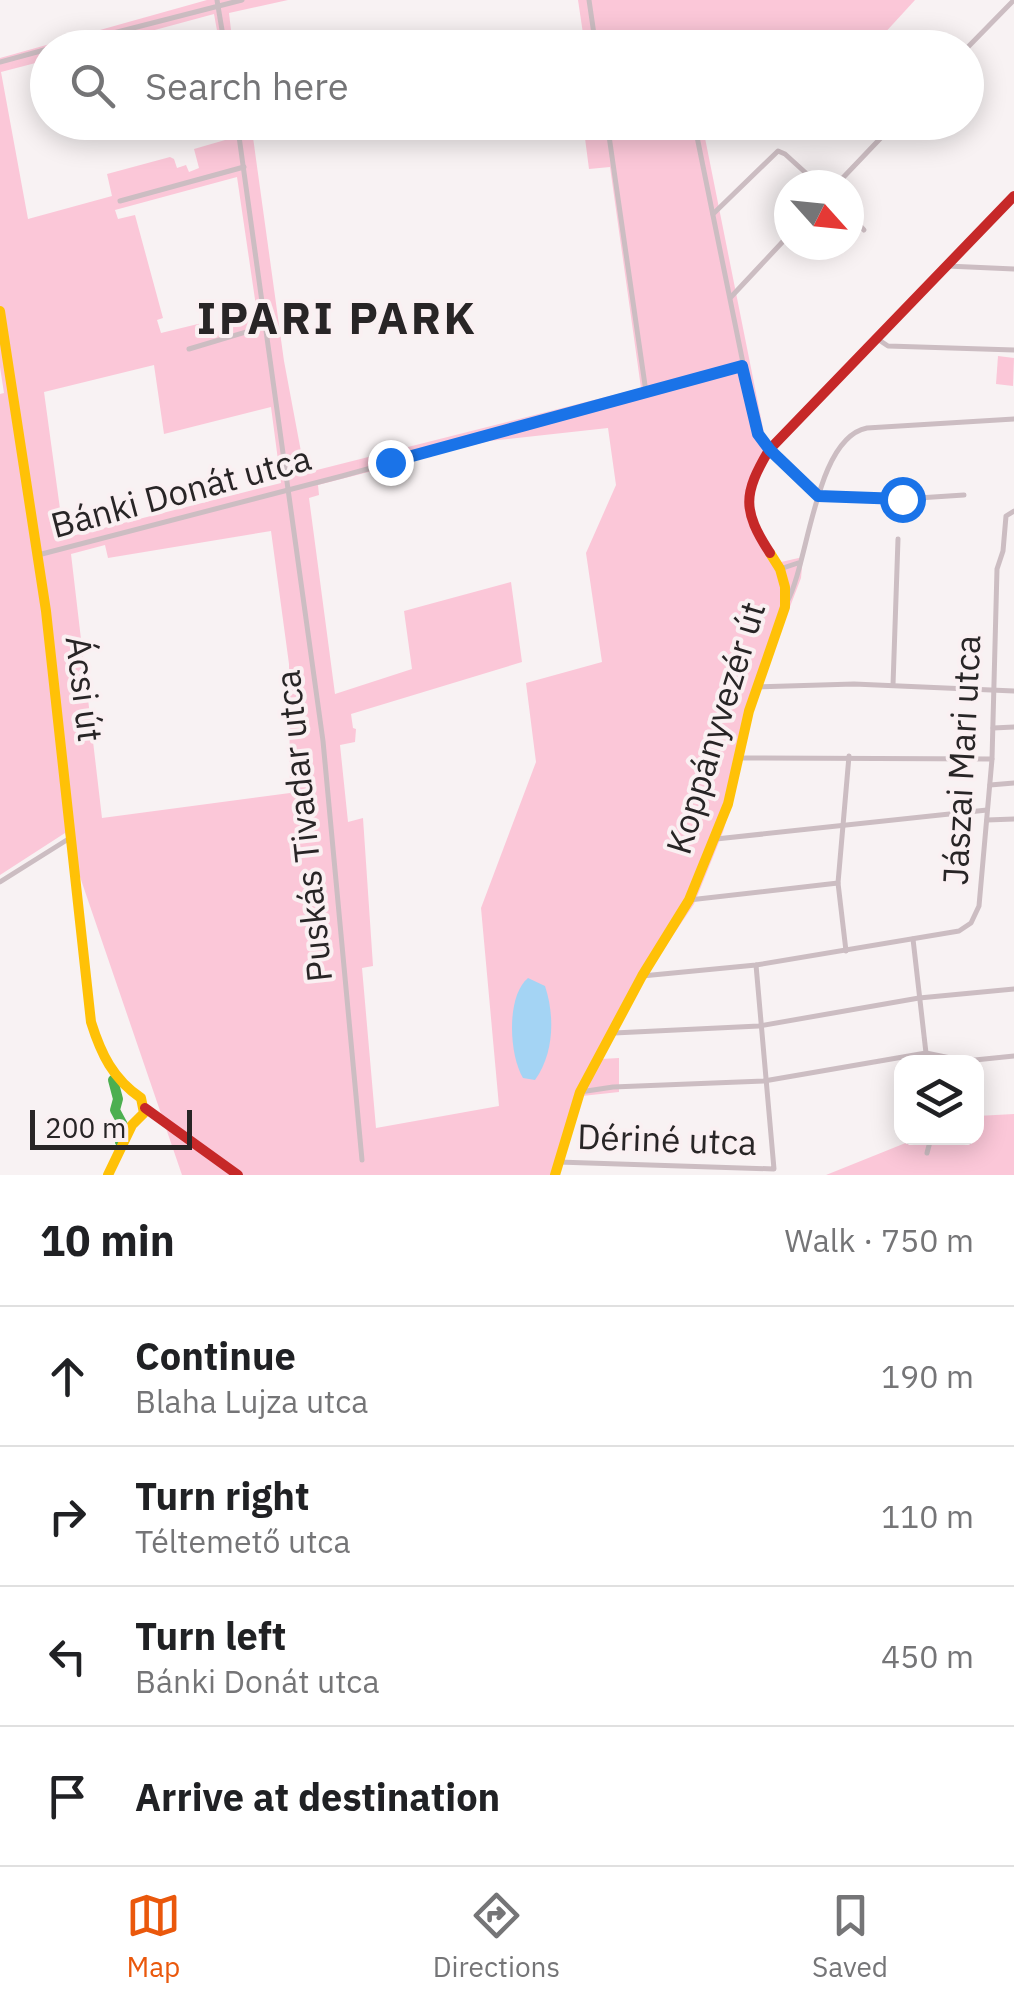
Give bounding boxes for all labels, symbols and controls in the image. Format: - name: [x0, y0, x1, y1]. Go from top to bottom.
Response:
- search box: [30, 30, 984, 140]
- icon: search: [65, 58, 120, 113]
- text: Search here: [145, 61, 349, 110]
- north arrow: [774, 170, 864, 260]
- district label: IPARI PARK: [197, 288, 477, 346]
- street label: Bánki Donát utca: [46, 434, 316, 548]
- route end: [368, 440, 414, 486]
- route start: [880, 477, 926, 523]
- street label: Koppányvezér út: [655, 596, 775, 860]
- street label: Ácsi út: [56, 633, 114, 744]
- street label: Jászai Mari utca: [931, 634, 991, 886]
- street label: Puskás Tivadar utca: [264, 668, 342, 984]
- map controls: [894, 1055, 984, 1145]
- button: layers: [894, 1055, 984, 1145]
- scale bar: [30, 1105, 192, 1150]
- text: 200 m: [45, 1109, 126, 1146]
- street label: Dériné utca: [576, 1113, 758, 1165]
- text: 10 min: [40, 1213, 175, 1268]
- text: Walk · 750 m: [785, 1219, 974, 1261]
- text: Continue: [135, 1331, 296, 1380]
- icon: ahead: [40, 1349, 95, 1404]
- text: 190 m: [881, 1355, 974, 1397]
- text: Blaha Lujza utca: [135, 1380, 368, 1422]
- text: Turn right: [135, 1471, 310, 1520]
- icon: right: [40, 1489, 95, 1544]
- text: 110 m: [881, 1495, 974, 1537]
- text: Téltemető utca: [135, 1520, 351, 1562]
- text: Turn left: [135, 1611, 286, 1660]
- icon: left: [40, 1629, 95, 1684]
- text: 450 m: [881, 1635, 974, 1677]
- text: Bánki Donát utca: [135, 1660, 379, 1702]
- icon: arrive: [40, 1769, 95, 1824]
- text: Arrive at destination: [135, 1772, 500, 1821]
- tab: Map: [126, 1888, 181, 1985]
- tab: Directions: [433, 1888, 560, 1985]
- tab: Saved: [812, 1888, 888, 1985]

